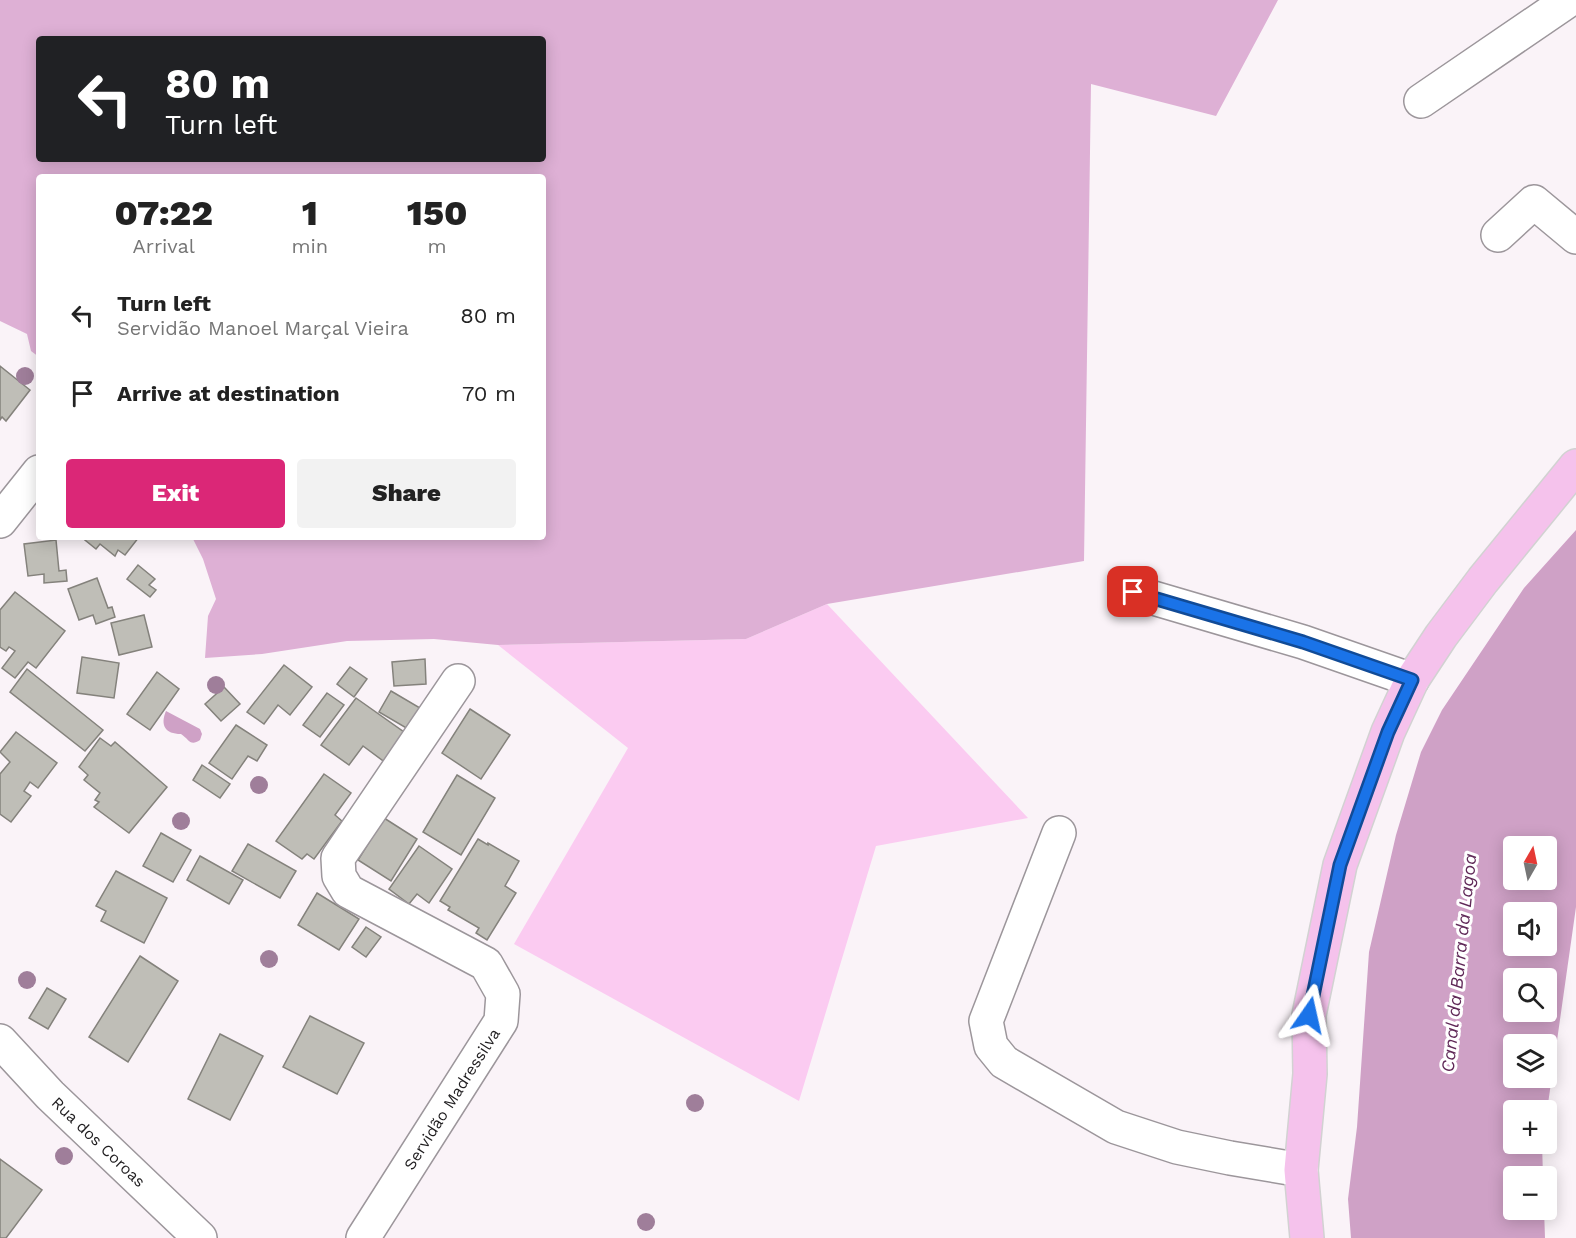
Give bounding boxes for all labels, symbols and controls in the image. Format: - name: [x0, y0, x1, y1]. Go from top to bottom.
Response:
- text: 80 m: [165, 59, 270, 108]
- icon: left: [66, 60, 144, 138]
- text: Turn left: [165, 109, 277, 141]
- text: 07:22: [115, 192, 213, 234]
- text: 1: [302, 192, 318, 234]
- text: 150: [407, 192, 467, 234]
- text: Arrival: [133, 234, 195, 258]
- text: min: [291, 234, 328, 258]
- text: m: [428, 234, 447, 258]
- text: Turn left: [117, 291, 211, 316]
- icon: left: [66, 299, 99, 332]
- text: 80 m: [460, 303, 516, 328]
- text: Servidão Manoel Marçal Vieira: [117, 316, 409, 340]
- icon: arrive: [66, 377, 99, 410]
- text: Arrive at destination: [117, 381, 340, 406]
- text: 70 m: [462, 381, 516, 406]
- button: Exit: [66, 459, 285, 528]
- button: Share: [297, 459, 516, 528]
- pin: [1107, 566, 1158, 617]
- icon: arrive: [1116, 575, 1149, 608]
- north arrow: [1503, 836, 1557, 890]
- map controls: [1503, 836, 1557, 1220]
- water label: Canal da Barra da Lagoa: [1437, 853, 1480, 1073]
- button: sound: [1503, 902, 1557, 956]
- button: search: [1503, 968, 1557, 1022]
- position arrow: [1277, 983, 1341, 1047]
- street label: Servidão Madressilva: [400, 1025, 504, 1173]
- button: layers: [1503, 1034, 1557, 1088]
- street label: Rua dos Coroas: [48, 1093, 149, 1191]
- button: +: [1503, 1100, 1557, 1154]
- button: −: [1503, 1166, 1557, 1220]

